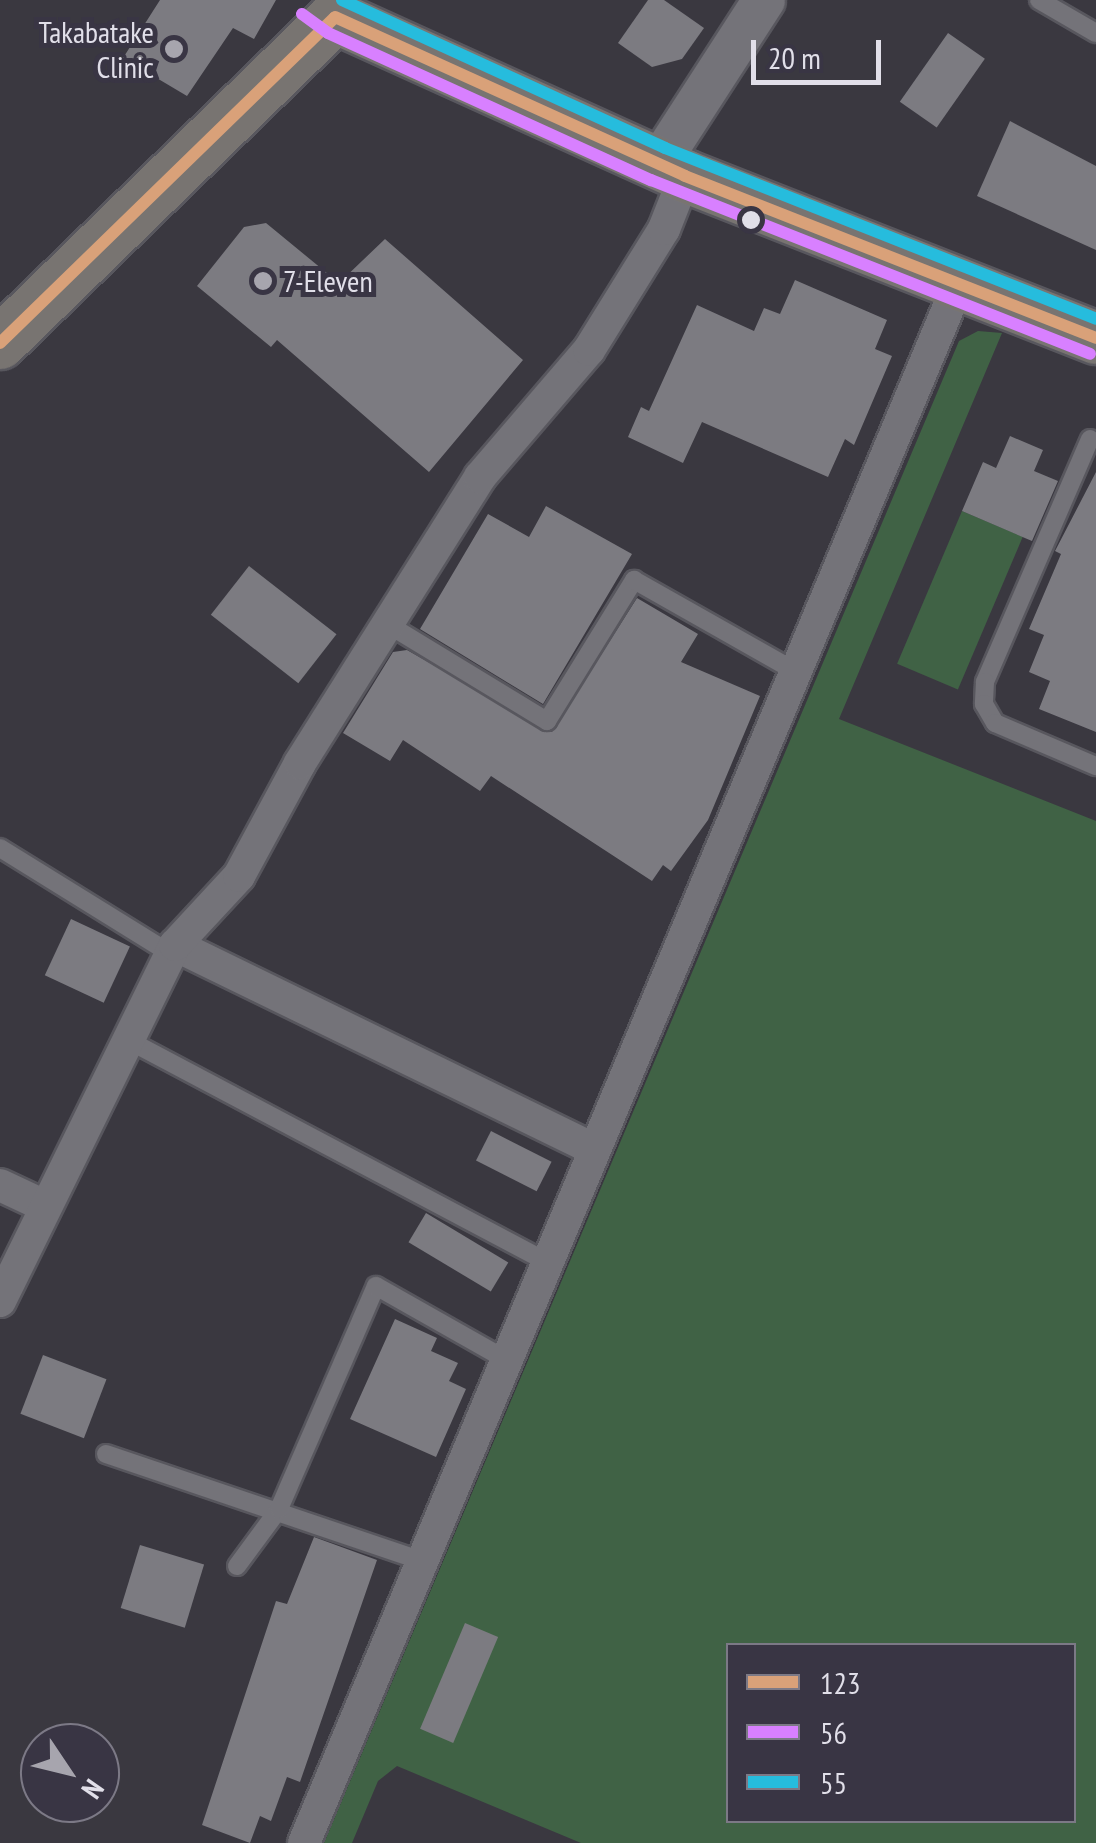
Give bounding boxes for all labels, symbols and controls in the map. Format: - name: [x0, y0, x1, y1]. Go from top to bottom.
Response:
- place label: Takabatake Clinic: [39, 14, 154, 84]
- scale bar: [756, 20, 886, 82]
- marker: Takabatake Clinic: [163, 38, 185, 60]
- text: 20 m: [768, 38, 821, 77]
- unlabelled marker: [741, 210, 761, 230]
- place label: 7-Eleven: [283, 263, 373, 299]
- marker: 7-Eleven: [252, 270, 274, 292]
- legend: [726, 1643, 1076, 1823]
- text: 123: [820, 1663, 861, 1702]
- text: 56: [820, 1713, 847, 1752]
- north arrow: [20, 1723, 120, 1823]
- text: 55: [820, 1763, 847, 1802]
- text: N: [74, 1773, 113, 1806]

